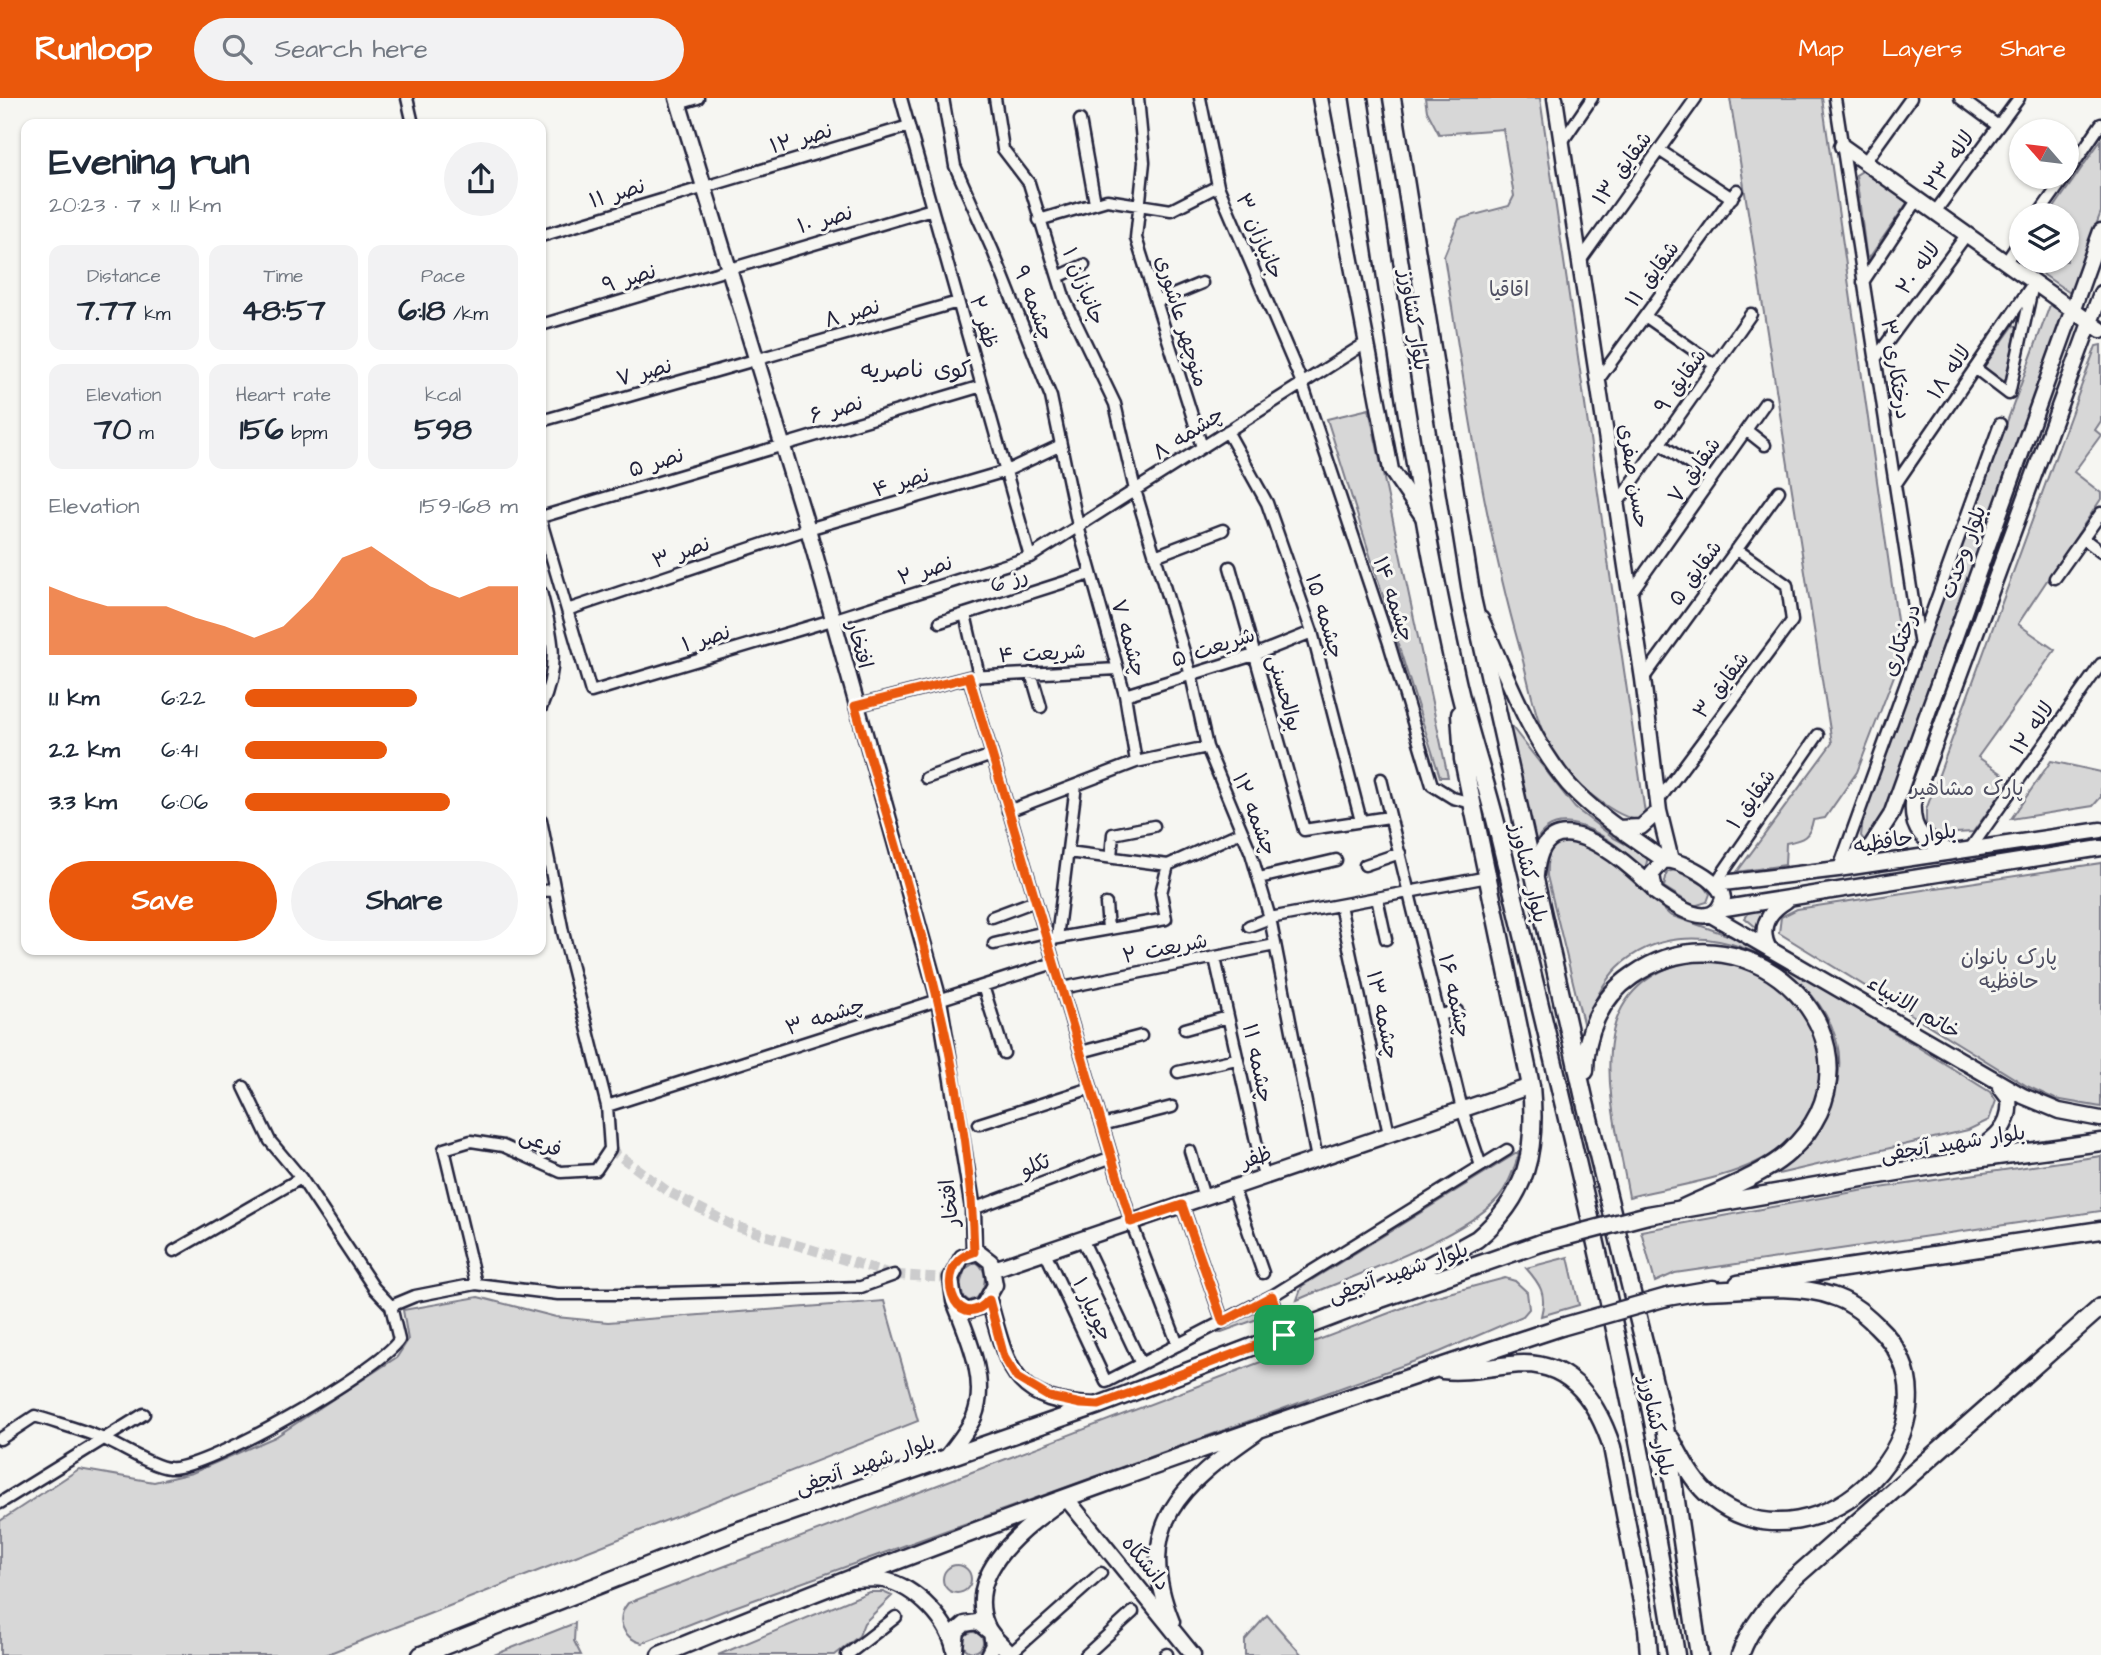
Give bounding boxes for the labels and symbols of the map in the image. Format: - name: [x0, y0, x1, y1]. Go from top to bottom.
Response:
- street label: نصر ۱۲: [767, 116, 836, 161]
- north arrow: [2009, 119, 2079, 189]
- street label: شقایق ۱۳: [1586, 125, 1659, 211]
- street label: لاله ۲۳: [1917, 125, 1982, 198]
- street label: نصر ۱۱: [586, 171, 649, 216]
- street label: جانبازان ۳: [1228, 189, 1291, 284]
- street label: نصر ۱۰: [794, 198, 856, 241]
- street label: شقایق ۱۱: [1619, 235, 1686, 313]
- street label: لاله ۲۰: [1889, 236, 1947, 301]
- street label: جانبازان ۱: [1055, 243, 1112, 329]
- street label: منوچهر عاشوری: [1148, 252, 1215, 390]
- street label: نصر ۹: [599, 257, 660, 300]
- street label: چشمه ۹: [1006, 262, 1061, 345]
- street label: بلوار کشاورز: [1391, 266, 1436, 372]
- park label: اقاقیا: [1489, 275, 1529, 304]
- street label: نصر ۸: [821, 292, 883, 335]
- street label: ظفر ۲: [962, 292, 1005, 352]
- street label: درختکاری ۳: [1873, 317, 1918, 421]
- street label: لاله ۱۸: [1921, 339, 1978, 405]
- street label: شقایق ۹: [1647, 343, 1713, 420]
- street label: نصر ۷: [613, 351, 675, 394]
- district label: کوی ناصریه: [861, 354, 971, 386]
- street label: نصر ۶: [806, 388, 866, 431]
- street label: چشمه ۸: [1147, 400, 1230, 467]
- street label: حسن صفری: [1611, 422, 1656, 531]
- street label: شقایق ۷: [1661, 431, 1728, 509]
- street label: نصر ۵: [625, 440, 687, 485]
- street label: نصر ۴: [869, 460, 933, 505]
- street label: بلوار وحدت: [1933, 502, 1994, 603]
- street label: نصر ۳: [649, 529, 714, 576]
- street label: شقایق ۵: [1662, 535, 1729, 612]
- street label: نصر ۲: [894, 548, 956, 593]
- street label: چشمه ۱۴: [1365, 553, 1422, 646]
- street label: رز 6: [987, 561, 1032, 600]
- street label: چشمه ۱۵: [1298, 570, 1351, 662]
- street label: چشمه ۷: [1104, 596, 1153, 680]
- street label: درختکاری: [1875, 600, 1928, 681]
- street label: افتخار: [839, 616, 880, 672]
- street label: نصر ۱: [678, 617, 734, 660]
- street label: شریعت ۵: [1168, 620, 1259, 675]
- street label: شریعت ۴: [998, 637, 1087, 670]
- street label: شقایق ۳: [1687, 646, 1756, 725]
- street label: بوالحسنی: [1260, 651, 1309, 735]
- street label: لاله ۱۲: [2003, 696, 2061, 761]
- street label: شقایق ۱: [1720, 763, 1783, 835]
- street label: چشمه ۱۲: [1225, 769, 1284, 860]
- park label: پارک مشاهیر: [1909, 774, 2024, 803]
- street label: بلوار حافظیه: [1852, 816, 1959, 861]
- street label: بلوار کشاورز: [1502, 818, 1555, 926]
- street label: شریعت ۲: [1120, 926, 1210, 971]
- park label: پارک بانوان حافظیه: [1961, 943, 2057, 996]
- street label: چشمه ۱۶: [1431, 951, 1478, 1041]
- street label: چشمه ۱۳: [1359, 968, 1406, 1062]
- street label: خاتم الانبیاء: [1861, 968, 1966, 1048]
- street label: چشمه ۳: [782, 990, 869, 1043]
- street label: چشمه ۱۱: [1235, 1021, 1280, 1105]
- street label: بلوار شهید آنجفی: [1879, 1118, 2028, 1169]
- street label: فرعی: [515, 1120, 567, 1165]
- street label: ظفر: [1235, 1139, 1276, 1177]
- street label: تکلو: [1015, 1146, 1055, 1185]
- street label: افتخار: [933, 1178, 967, 1230]
- street label: بلوار شهید آنجفی: [1324, 1235, 1472, 1310]
- street label: جویبار ۱: [1065, 1273, 1120, 1346]
- pin: [1254, 1305, 1314, 1365]
- street label: بلوار کشاورز: [1631, 1371, 1681, 1479]
- street label: بلوار شهید آنجفی: [791, 1427, 939, 1502]
- street label: دانشگاه: [1115, 1530, 1177, 1597]

